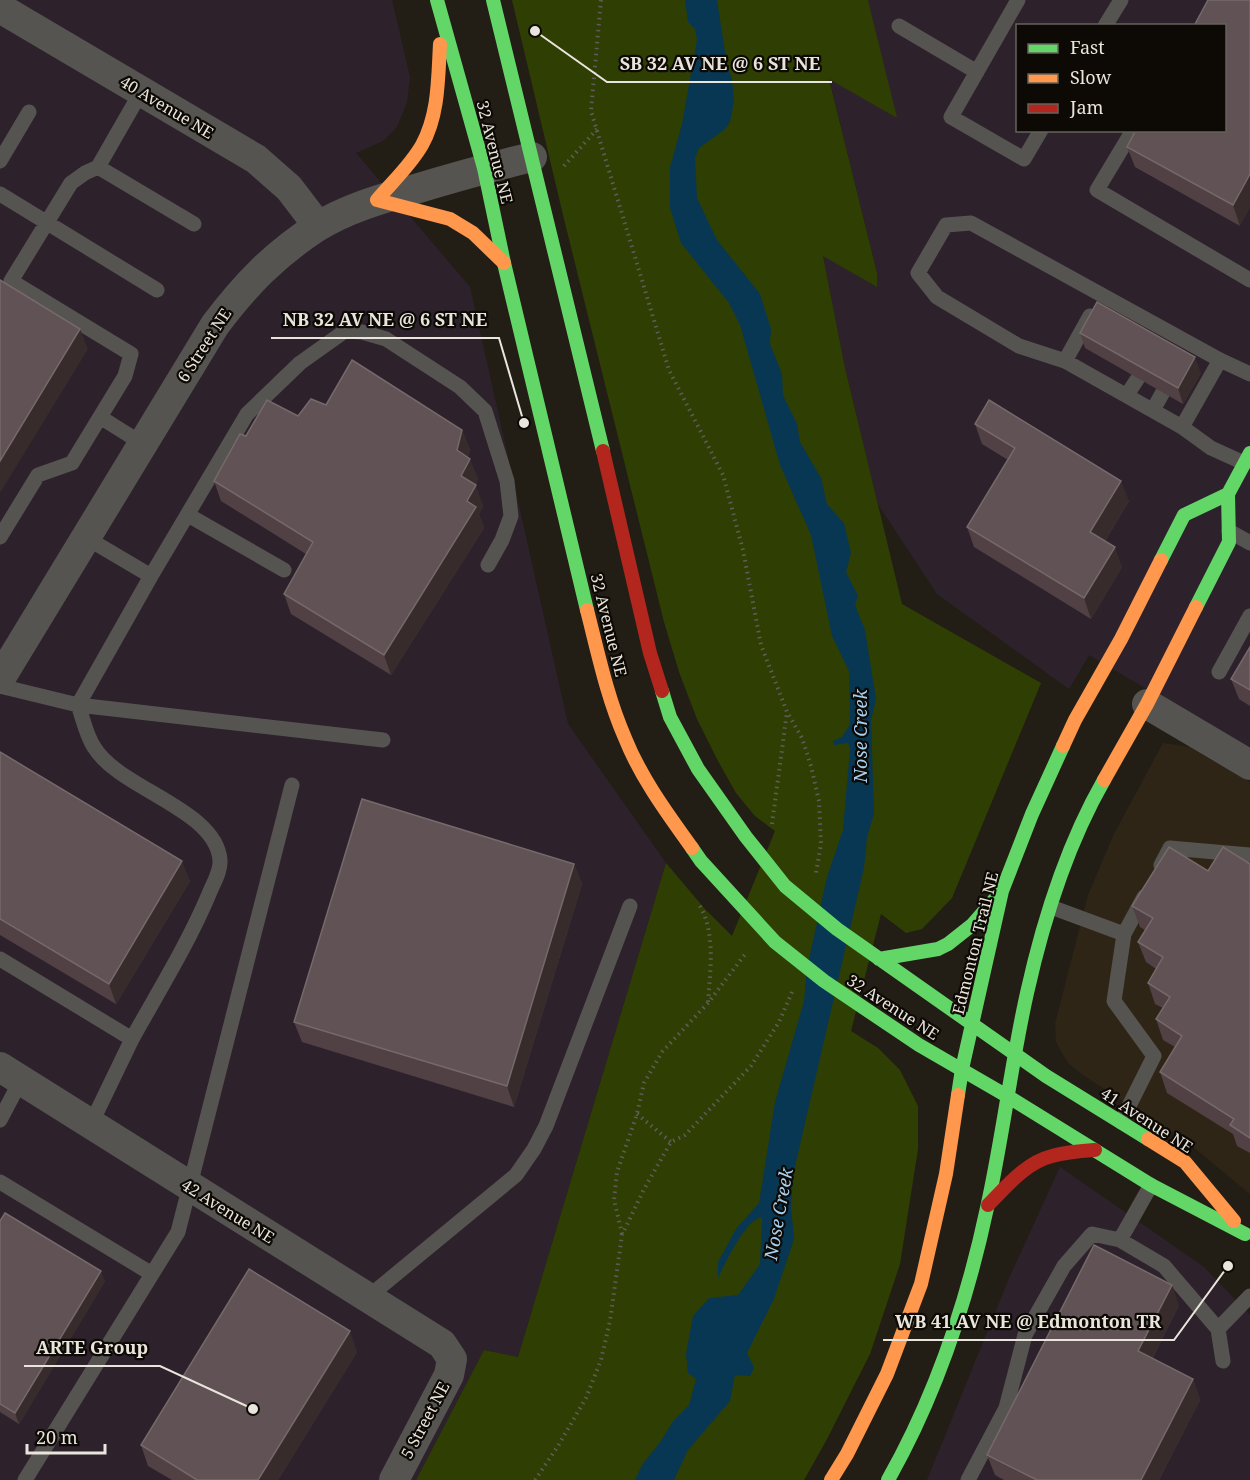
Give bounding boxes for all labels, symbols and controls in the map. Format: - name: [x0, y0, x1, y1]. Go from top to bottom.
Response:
- legend: [1016, 24, 1226, 132]
- text: Fast: [1070, 35, 1105, 59]
- callout: SB 32 AV NE @ 6 ST NE: [607, 46, 832, 82]
- text: SB 32 AV NE @ 6 ST NE: [620, 51, 821, 75]
- text: Slow: [1070, 65, 1112, 89]
- street label: 40 Avenue NE: [116, 70, 218, 144]
- text: Jam: [1069, 95, 1104, 119]
- street label: 32 Avenue NE: [472, 98, 518, 206]
- callout: NB 32 AV NE @ 6 ST NE: [271, 302, 499, 338]
- street label: 6 Street NE: [172, 304, 236, 386]
- text: NB 32 AV NE @ 6 ST NE: [283, 307, 487, 331]
- street label: 32 Avenue NE: [586, 571, 632, 679]
- water label: Nose Creek: [848, 689, 872, 784]
- street label: Edmonton Trail NE: [947, 869, 1003, 1017]
- street label: 32 Avenue NE: [843, 969, 943, 1045]
- street label: 41 Avenue NE: [1097, 1082, 1197, 1158]
- water label: Nose Creek: [758, 1165, 798, 1263]
- street label: 42 Avenue NE: [177, 1174, 279, 1248]
- callout: WB 41 AV NE @ Edmonton TR: [883, 1304, 1174, 1340]
- text: WB 41 AV NE @ Edmonton TR: [895, 1309, 1161, 1333]
- callout: ARTE Group: [24, 1330, 160, 1366]
- text: ARTE Group: [36, 1335, 148, 1359]
- street label: 5 Street NE: [396, 1378, 454, 1462]
- scale bar: [27, 1417, 105, 1455]
- text: 20 m: [36, 1425, 78, 1449]

